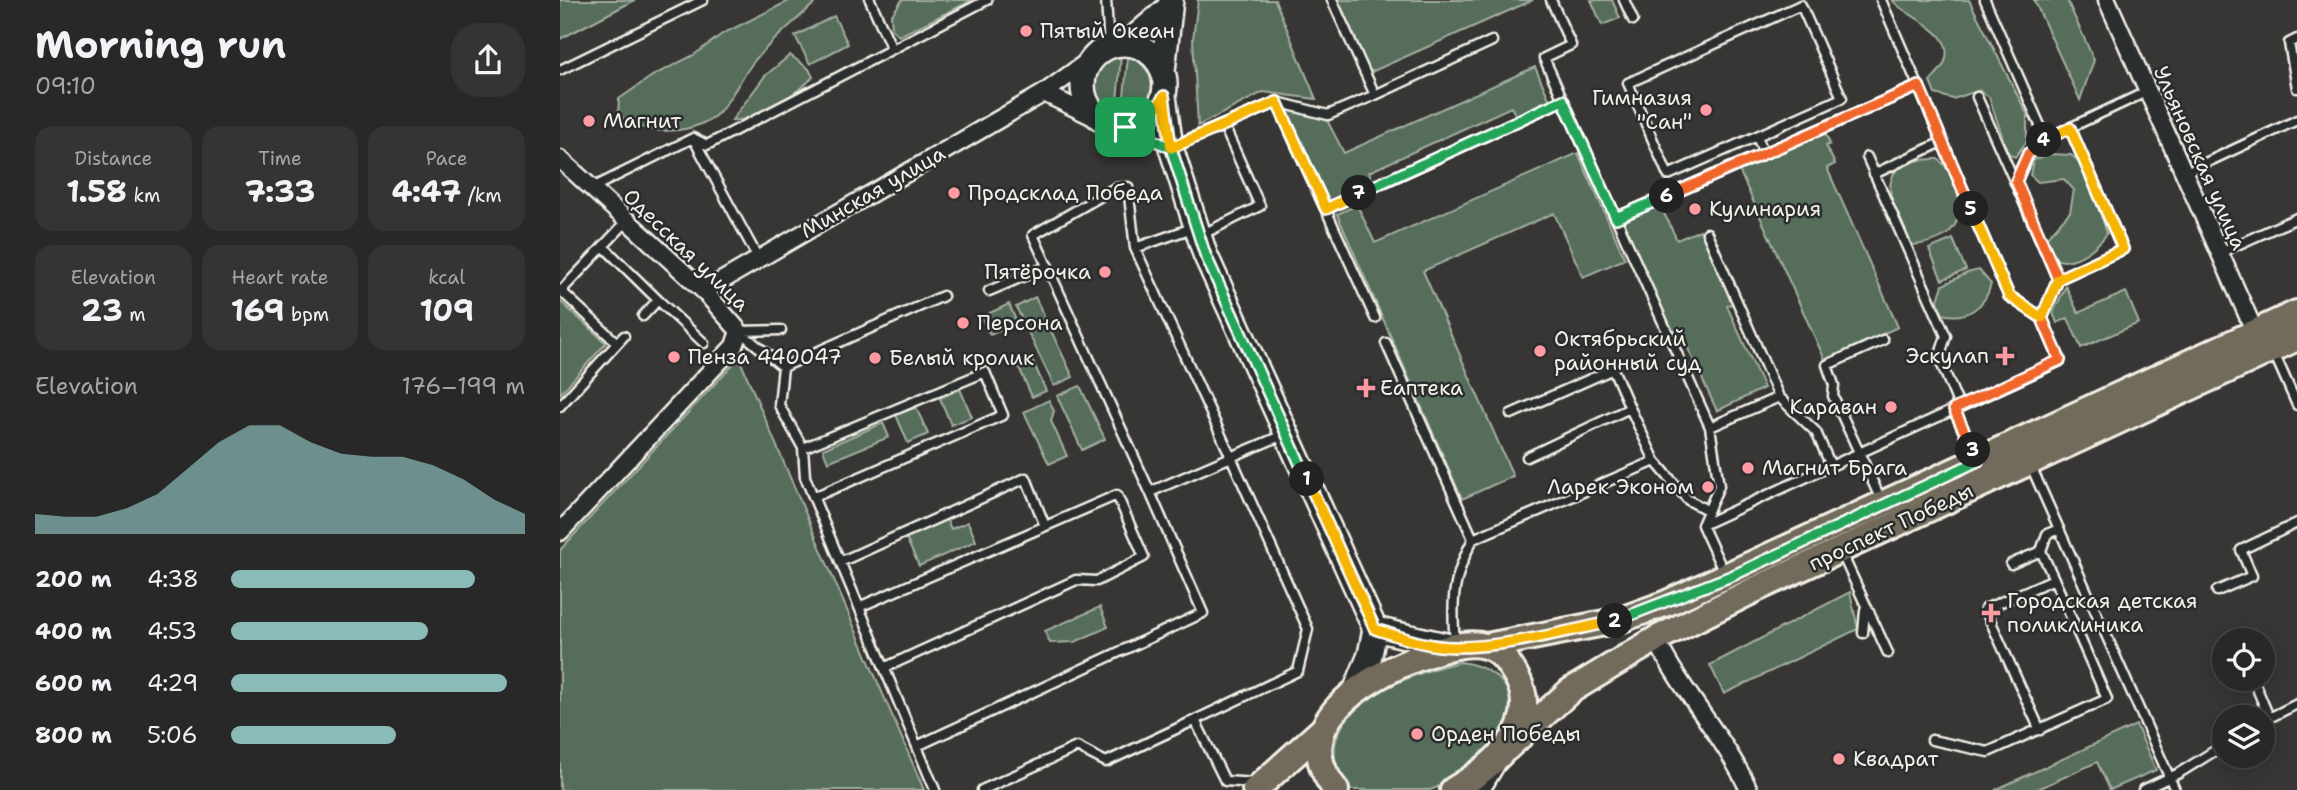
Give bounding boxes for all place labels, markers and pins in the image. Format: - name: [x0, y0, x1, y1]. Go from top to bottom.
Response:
- place label: Пятый Океан: [1040, 17, 1175, 45]
- marker: Пятый Океан: [1018, 23, 1034, 39]
- place label: Гимназия "Сан": [1592, 84, 1692, 136]
- pin: [1095, 97, 1155, 157]
- marker: Гимназия "Сан": [1698, 102, 1714, 118]
- place label: Магнит: [603, 107, 682, 135]
- marker: Магнит: [581, 113, 597, 129]
- pin: 4: [2026, 122, 2062, 158]
- pin: 7: [1342, 176, 1376, 210]
- pin: 6: [1650, 178, 1684, 214]
- place label: Продсклад Победа: [968, 179, 1163, 207]
- marker: Продсклад Победа: [946, 185, 962, 201]
- pin: 5: [1954, 192, 1988, 227]
- place label: Кулинария: [1709, 195, 1821, 223]
- marker: Кулинария: [1687, 201, 1703, 217]
- place label: Пятёрочка: [985, 258, 1091, 286]
- marker: Пятёрочка: [1097, 264, 1113, 280]
- place label: Персона: [977, 309, 1063, 337]
- marker: Персона: [955, 315, 971, 331]
- place label: Октябрьский районный суд: [1554, 325, 1701, 377]
- place label: Эскулап: [1906, 342, 1989, 370]
- place label: Пенза 440047: [688, 343, 842, 371]
- marker: Октябрьский районный суд: [1532, 343, 1548, 359]
- place label: Белый кролик: [889, 344, 1034, 372]
- marker: Эскулап: [1995, 346, 2015, 366]
- marker: Пенза 440047: [666, 349, 682, 365]
- marker: Белый кролик: [867, 350, 883, 366]
- place label: Еаптека: [1380, 374, 1463, 402]
- marker: Еаптека: [1358, 380, 1374, 396]
- place label: Караван: [1790, 393, 1877, 421]
- marker: Караван: [1883, 399, 1899, 415]
- pin: 3: [1956, 433, 1990, 468]
- place label: Магнит Брага: [1762, 454, 1907, 482]
- marker: Магнит Брага: [1740, 460, 1756, 476]
- pin: 1: [1290, 462, 1324, 496]
- place label: Ларек Эконом: [1547, 473, 1694, 501]
- marker: Ларек Эконом: [1700, 479, 1716, 495]
- place label: Городская детская поликлиника: [2007, 587, 2198, 639]
- marker: Городская детская поликлиника: [1981, 603, 2001, 623]
- pin: 2: [1598, 604, 1632, 638]
- place label: Орден Победы: [1431, 720, 1581, 748]
- marker: Орден Победы: [1409, 726, 1425, 742]
- place label: Квадрат: [1853, 745, 1939, 773]
- marker: Квадрат: [1831, 751, 1847, 767]

